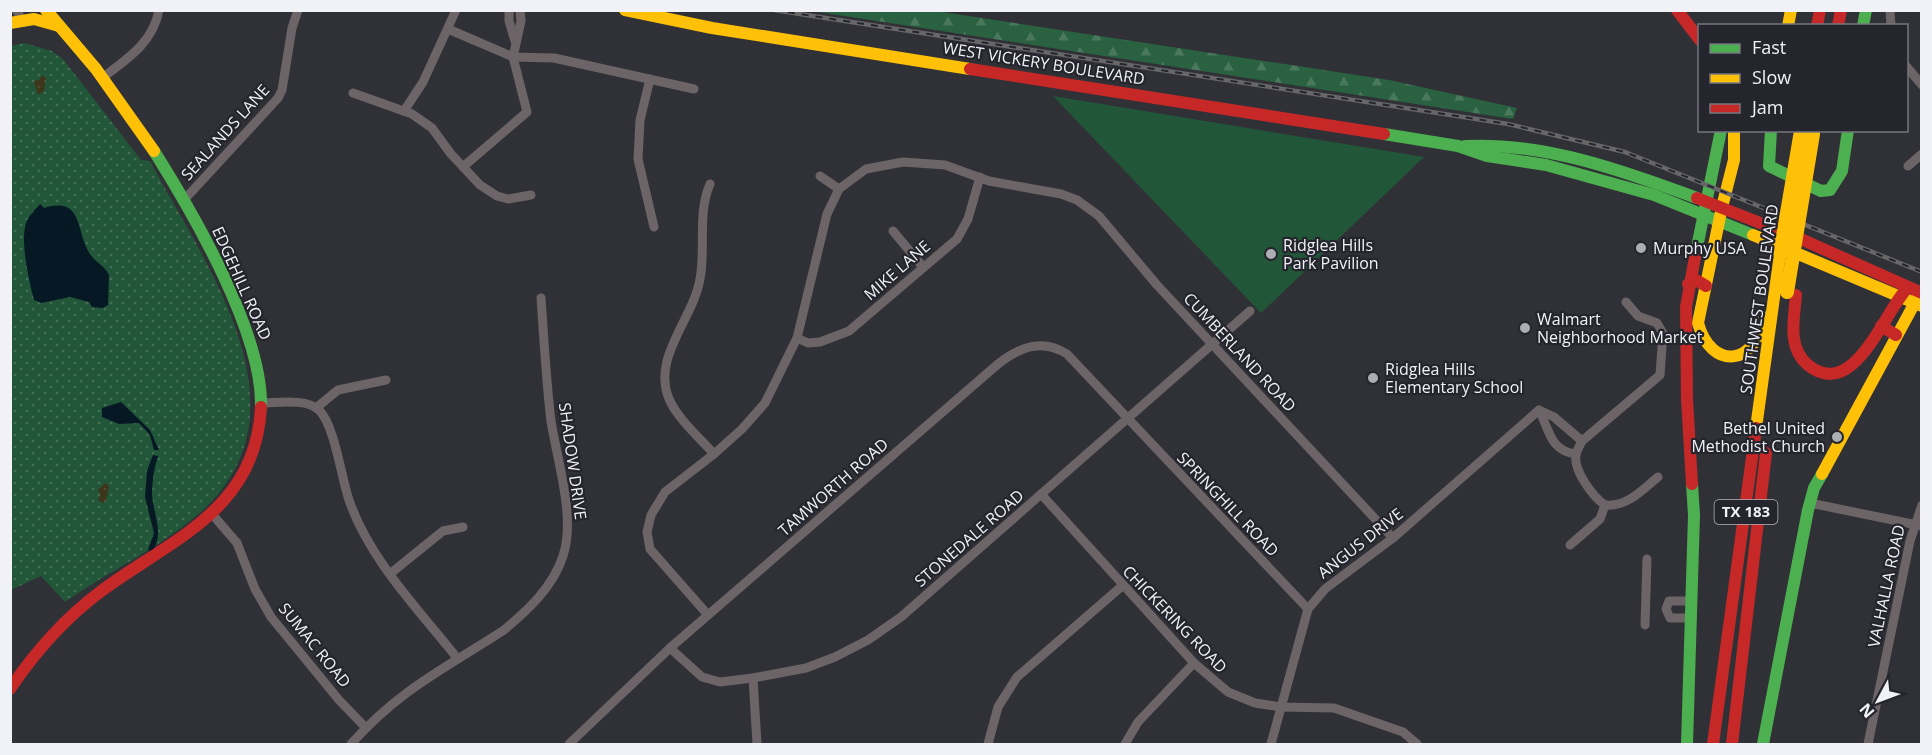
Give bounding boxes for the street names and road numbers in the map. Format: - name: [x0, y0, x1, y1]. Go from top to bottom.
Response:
- street label: WEST VICKERY BOULEVARD: [942, 36, 1146, 90]
- street label: SEALANDS LANE: [176, 79, 274, 185]
- street label: SOUTHWEST BOULEVARD: [1735, 203, 1783, 395]
- street label: EDGEHILL ROAD: [207, 223, 277, 343]
- street label: MIKE LANE: [859, 235, 935, 305]
- street label: CUMBERLAND ROAD: [1179, 288, 1301, 416]
- street label: SHADOW DRIVE: [554, 401, 592, 521]
- street label: TAMWORTH ROAD: [773, 433, 893, 541]
- street label: SPRINGHILL ROAD: [1172, 447, 1284, 561]
- street label: STONEDALE ROAD: [910, 484, 1028, 592]
- road number: TX 183: [1714, 500, 1778, 524]
- street label: ANGUS DRIVE: [1313, 503, 1407, 583]
- street label: VALHALLA ROAD: [1862, 523, 1910, 649]
- street label: CHICKERING ROAD: [1118, 561, 1232, 677]
- street label: SUMAC ROAD: [274, 598, 356, 692]

